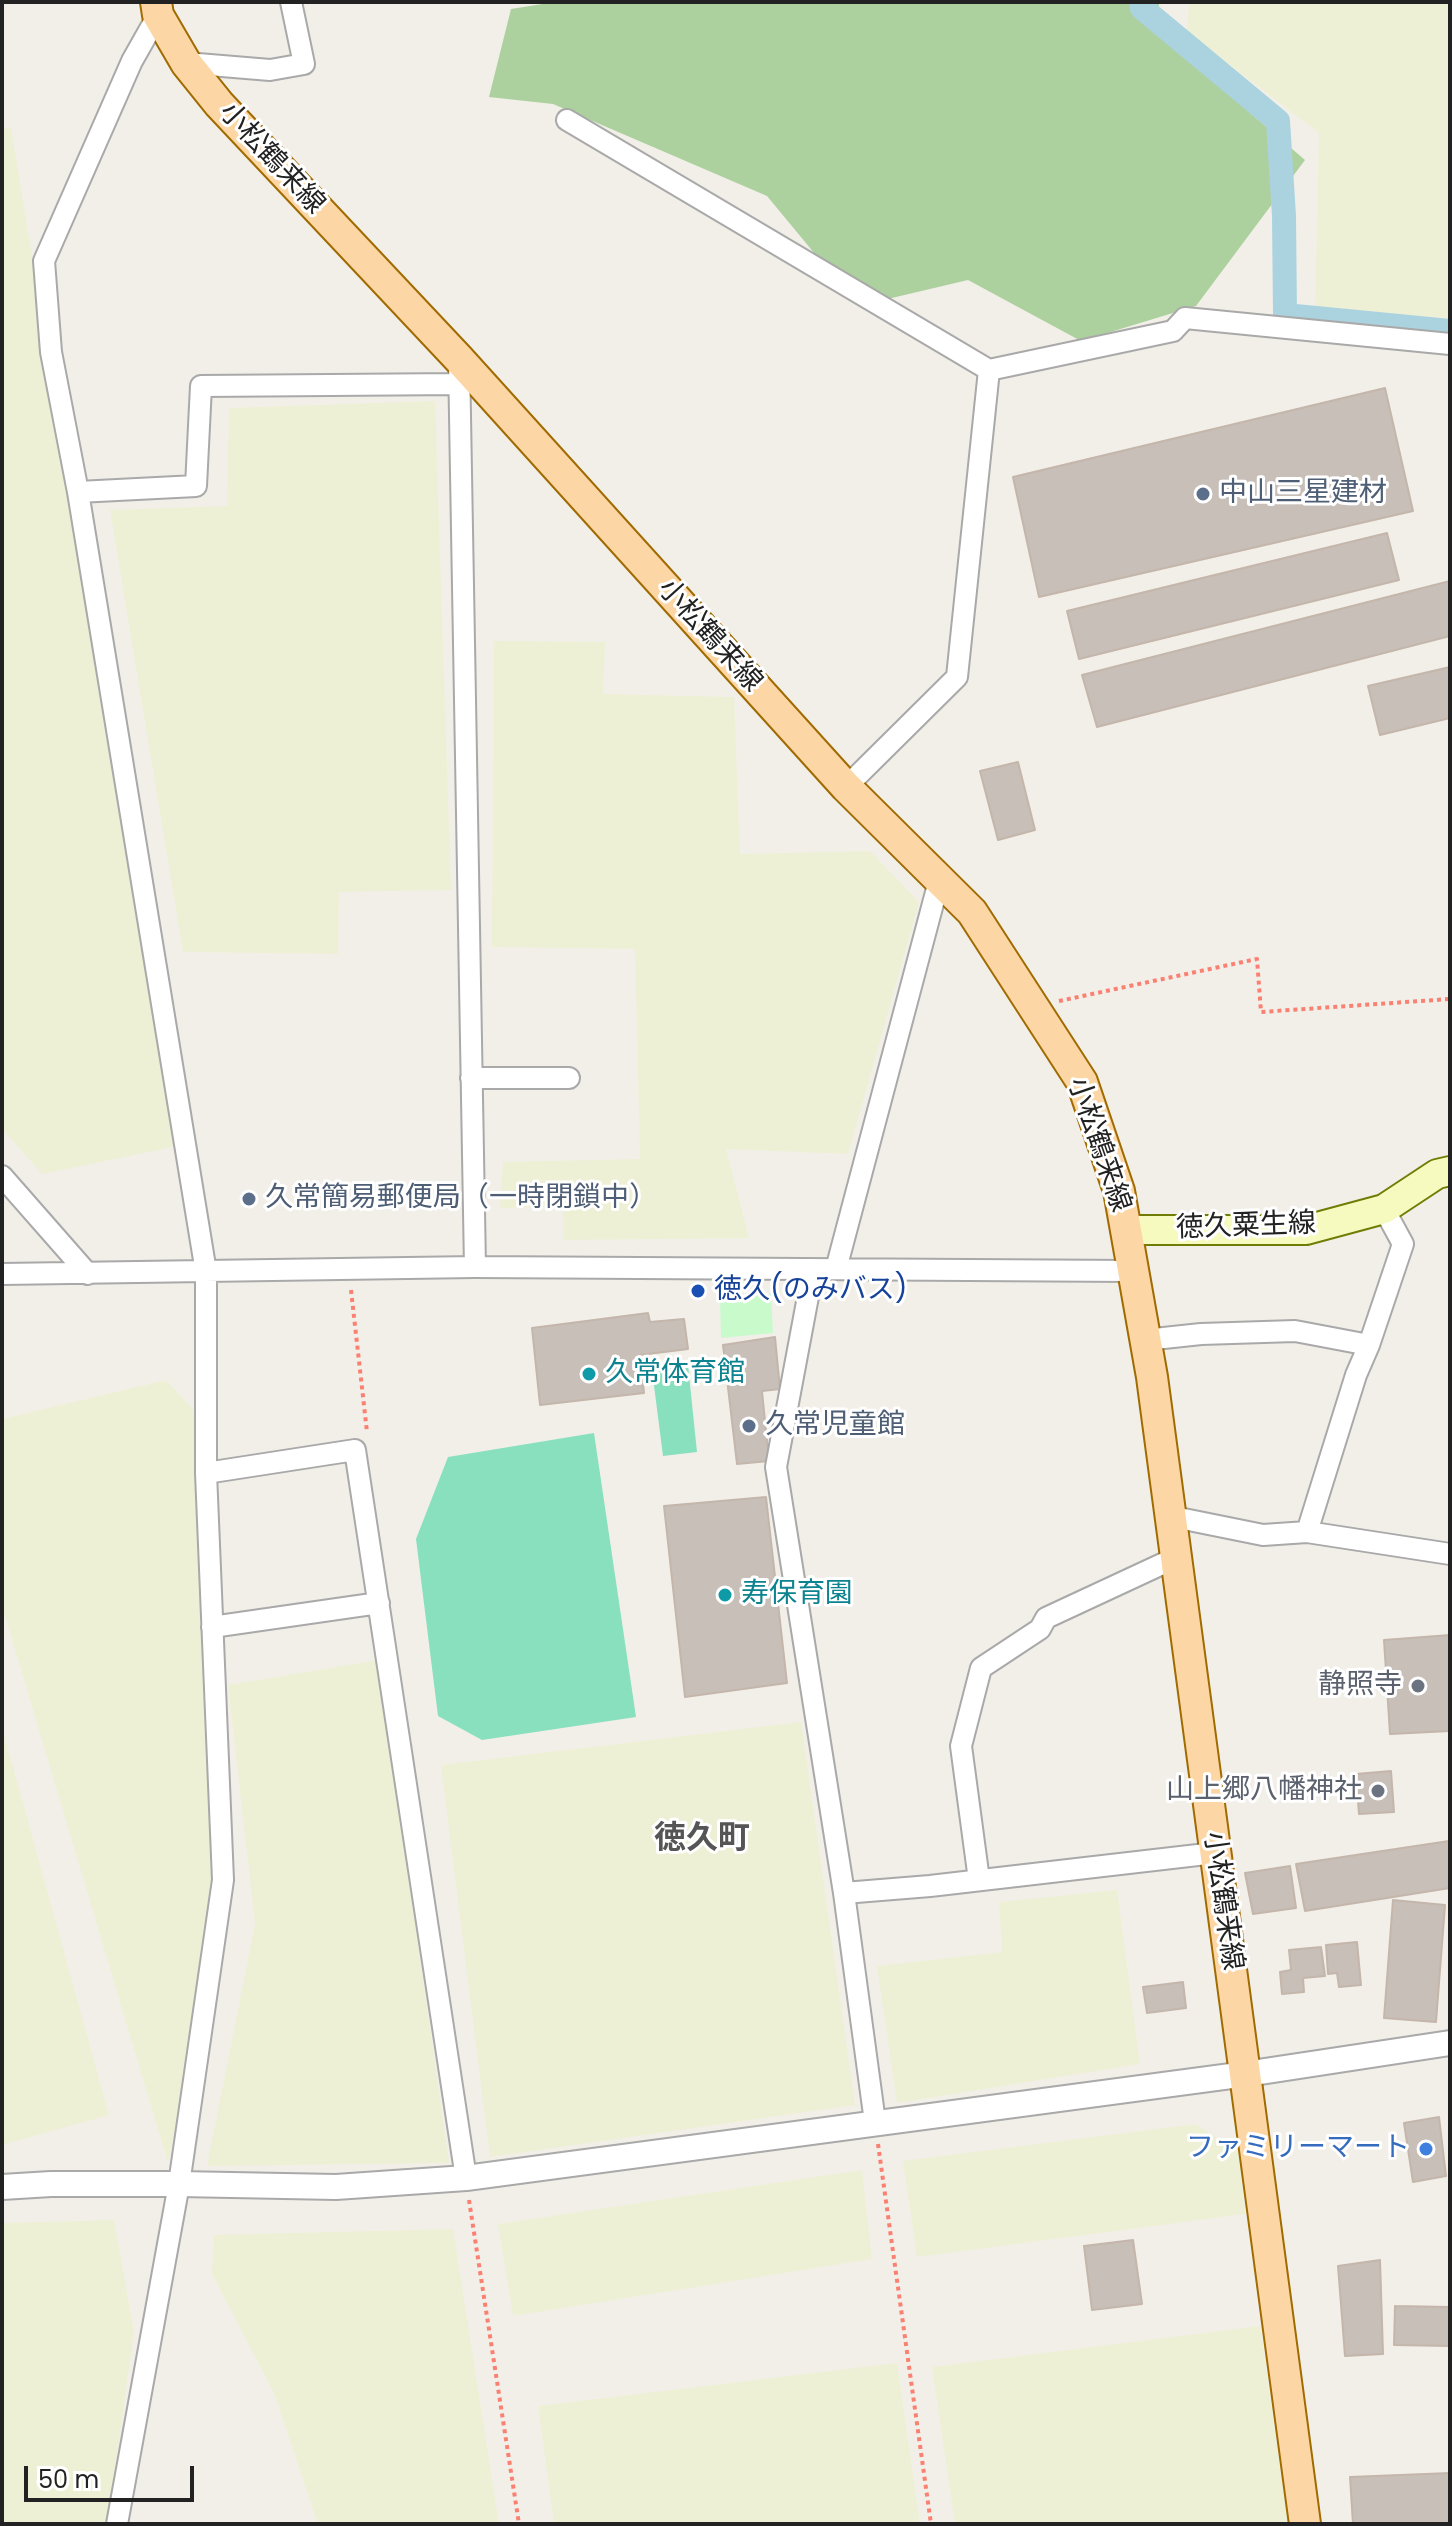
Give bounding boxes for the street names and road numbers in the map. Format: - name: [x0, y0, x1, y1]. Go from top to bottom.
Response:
- street label: 小松鶴来線: [211, 96, 331, 222]
- street label: 小松鶴来線: [650, 573, 768, 699]
- street label: 小松鶴来線: [1059, 1073, 1137, 1217]
- street label: 徳久粟生線: [1175, 1208, 1317, 1246]
- street label: 小松鶴来線: [1196, 1829, 1248, 1973]

